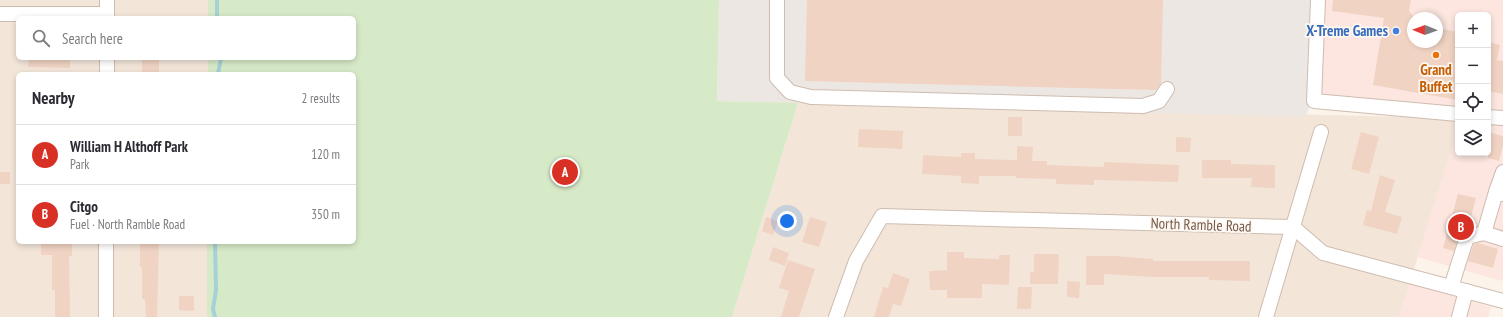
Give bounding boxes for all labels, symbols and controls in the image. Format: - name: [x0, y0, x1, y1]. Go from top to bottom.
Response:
- north arrow: [1407, 12, 1443, 48]
- map controls: [1455, 12, 1491, 156]
- button: +: [1455, 12, 1491, 48]
- search box: [16, 16, 356, 60]
- place label: X-Treme Games: [1306, 21, 1388, 40]
- marker: X-Treme Games: [1391, 26, 1401, 36]
- icon: search: [30, 27, 52, 49]
- text: Search here: [62, 29, 123, 48]
- button: −: [1455, 48, 1491, 84]
- marker: Grand Buffet: [1431, 50, 1441, 60]
- place label: Grand Buffet: [1420, 60, 1453, 96]
- button: locate: [1455, 84, 1491, 120]
- text: Nearby: [32, 87, 75, 109]
- text: 2 results: [301, 90, 340, 107]
- button: layers: [1455, 120, 1491, 156]
- text: William H Althoff Park: [70, 137, 188, 156]
- text: A: [42, 146, 48, 163]
- text: 120 m: [311, 146, 340, 163]
- text: Park: [70, 156, 89, 173]
- pin: A: [552, 157, 578, 187]
- text: Citgo: [70, 197, 98, 216]
- text: B: [42, 206, 48, 223]
- text: 350 m: [311, 206, 340, 223]
- your location: [777, 211, 797, 231]
- pin: B: [1448, 212, 1474, 242]
- street label: North Ramble Road: [1150, 213, 1252, 236]
- text: Fuel · North Ramble Road: [70, 216, 185, 233]

